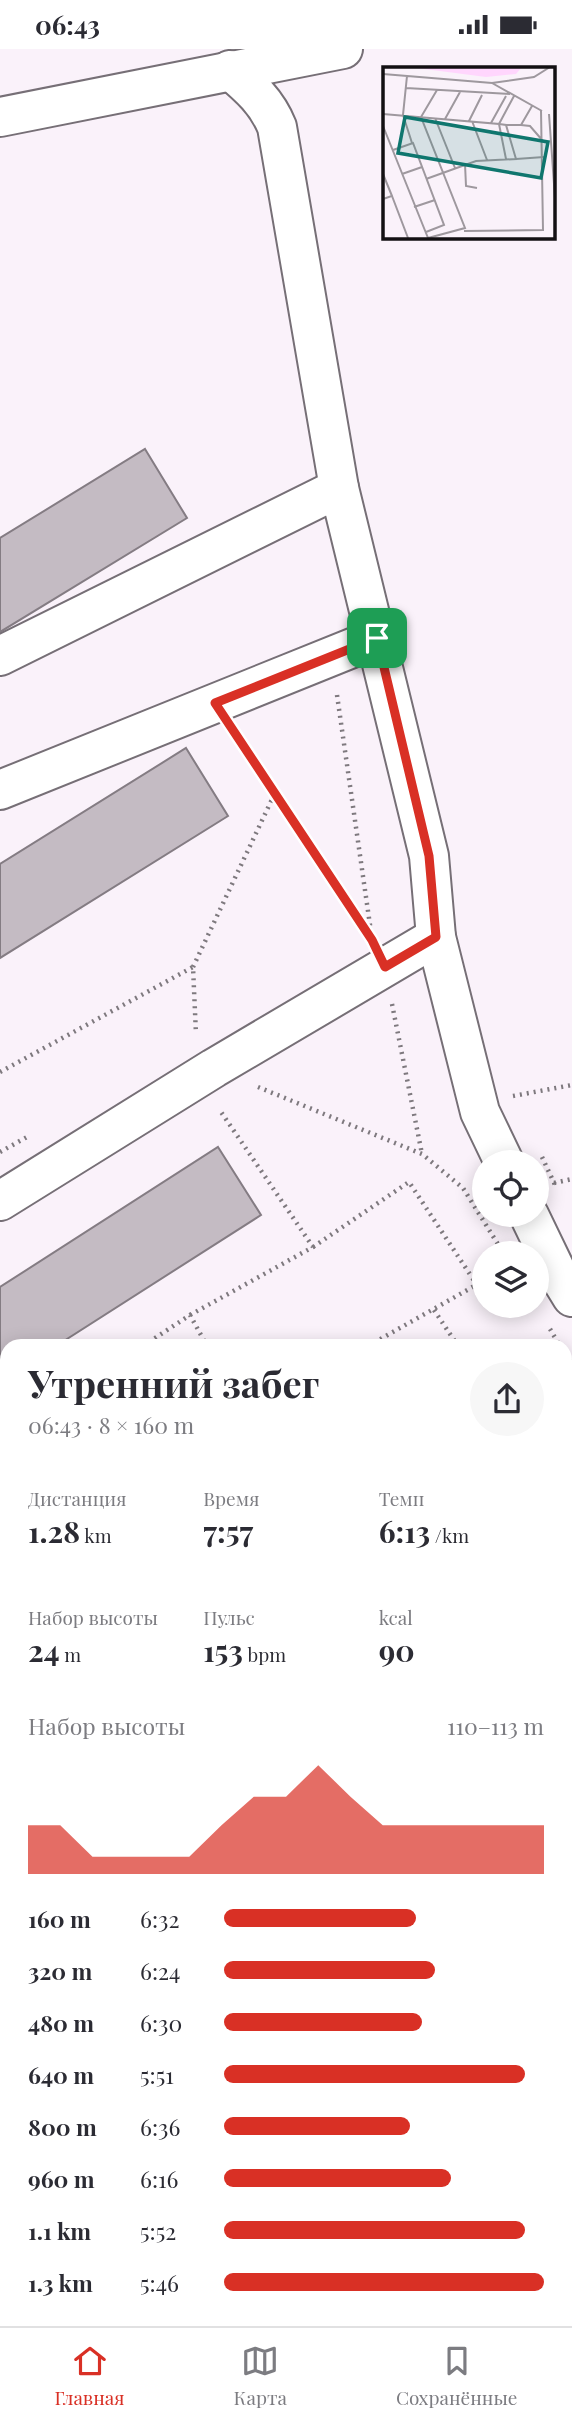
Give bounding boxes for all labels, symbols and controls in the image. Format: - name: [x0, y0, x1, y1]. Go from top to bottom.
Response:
- text: 06:43: [35, 7, 100, 42]
- inset map: [383, 67, 554, 238]
- pin: [347, 608, 407, 668]
- icon: arrive: [358, 619, 396, 657]
- map controls: [472, 1150, 549, 1318]
- button: locate: [472, 1150, 549, 1227]
- button: layers: [472, 1241, 549, 1318]
- text: Утренний забег: [28, 1357, 319, 1408]
- button: share: [470, 1362, 544, 1436]
- text: 06:43 · 8 × 160 m: [28, 1409, 194, 1440]
- text: Дистанция: [28, 1485, 126, 1511]
- text: Время: [203, 1485, 259, 1511]
- text: Темп: [379, 1485, 424, 1511]
- text: 1.28: [28, 1511, 80, 1551]
- text: 7:57: [203, 1511, 253, 1551]
- text: 6:13: [379, 1511, 430, 1551]
- text: km: [80, 1522, 112, 1548]
- text: /km: [430, 1522, 469, 1548]
- text: Набор высоты: [28, 1604, 158, 1630]
- text: Пульс: [203, 1604, 255, 1630]
- text: kcal: [379, 1604, 413, 1630]
- text: 24: [28, 1630, 60, 1670]
- text: 153: [203, 1630, 243, 1670]
- text: 90: [379, 1630, 415, 1670]
- text: m: [60, 1641, 81, 1667]
- text: bpm: [243, 1641, 286, 1667]
- text: Набор высоты: [28, 1710, 185, 1741]
- text: 110–113 m: [447, 1710, 544, 1741]
- text: 160 m: [28, 1903, 91, 1934]
- text: 6:32: [140, 1903, 179, 1934]
- text: 320 m: [28, 1955, 92, 1986]
- text: 6:24: [140, 1955, 180, 1986]
- text: 480 m: [28, 2007, 94, 2038]
- text: 6:30: [140, 2007, 182, 2038]
- text: 640 m: [28, 2059, 94, 2090]
- text: 5:51: [140, 2059, 174, 2090]
- text: 800 m: [28, 2111, 97, 2142]
- text: 6:36: [140, 2111, 180, 2142]
- text: 960 m: [28, 2163, 95, 2194]
- text: 6:16: [140, 2163, 178, 2194]
- text: 1.1 km: [28, 2215, 91, 2246]
- text: 5:52: [140, 2215, 176, 2246]
- text: 1.3 km: [28, 2267, 93, 2298]
- text: 5:46: [140, 2267, 179, 2298]
- tab: Главная: [55, 2342, 125, 2410]
- tab: Карта: [234, 2342, 287, 2410]
- tab: Сохранённые: [396, 2342, 517, 2410]

